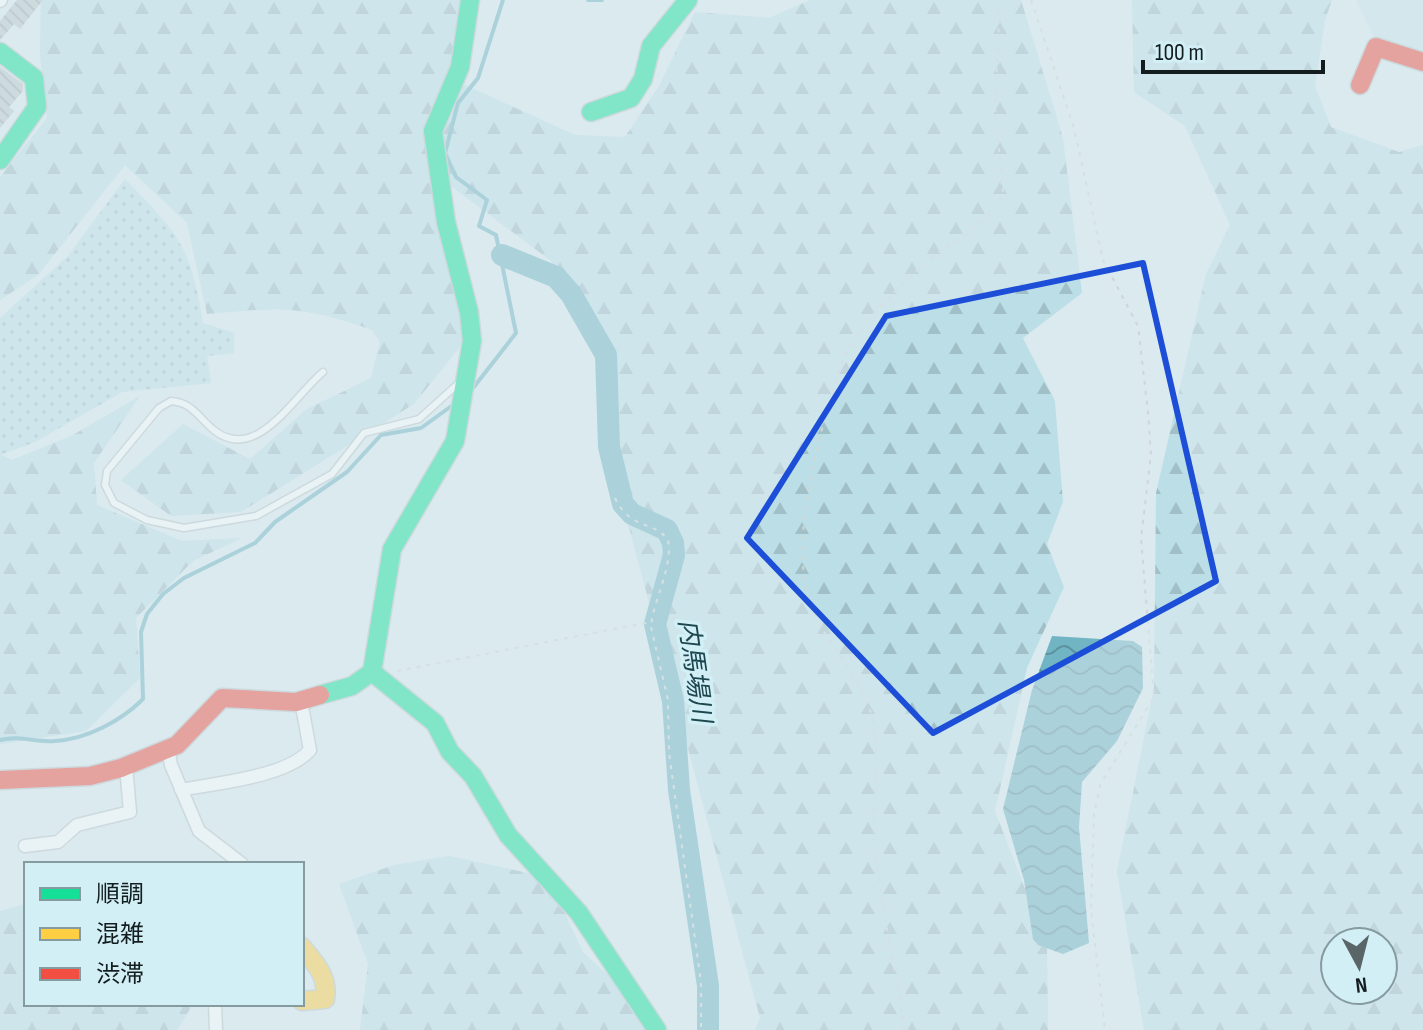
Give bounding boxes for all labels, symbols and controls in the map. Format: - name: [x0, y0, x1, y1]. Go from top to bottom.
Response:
- scale bar: [1143, 24, 1323, 74]
- text: 100 m: [1155, 38, 1204, 67]
- water label: 内馬場川: [671, 617, 717, 728]
- legend: [24, 862, 304, 1006]
- text: 順調: [96, 880, 144, 909]
- text: 混雑: [96, 920, 144, 949]
- north arrow: [1319, 926, 1399, 1006]
- text: 渋滞: [96, 960, 144, 989]
- text: N: [1354, 970, 1369, 998]

